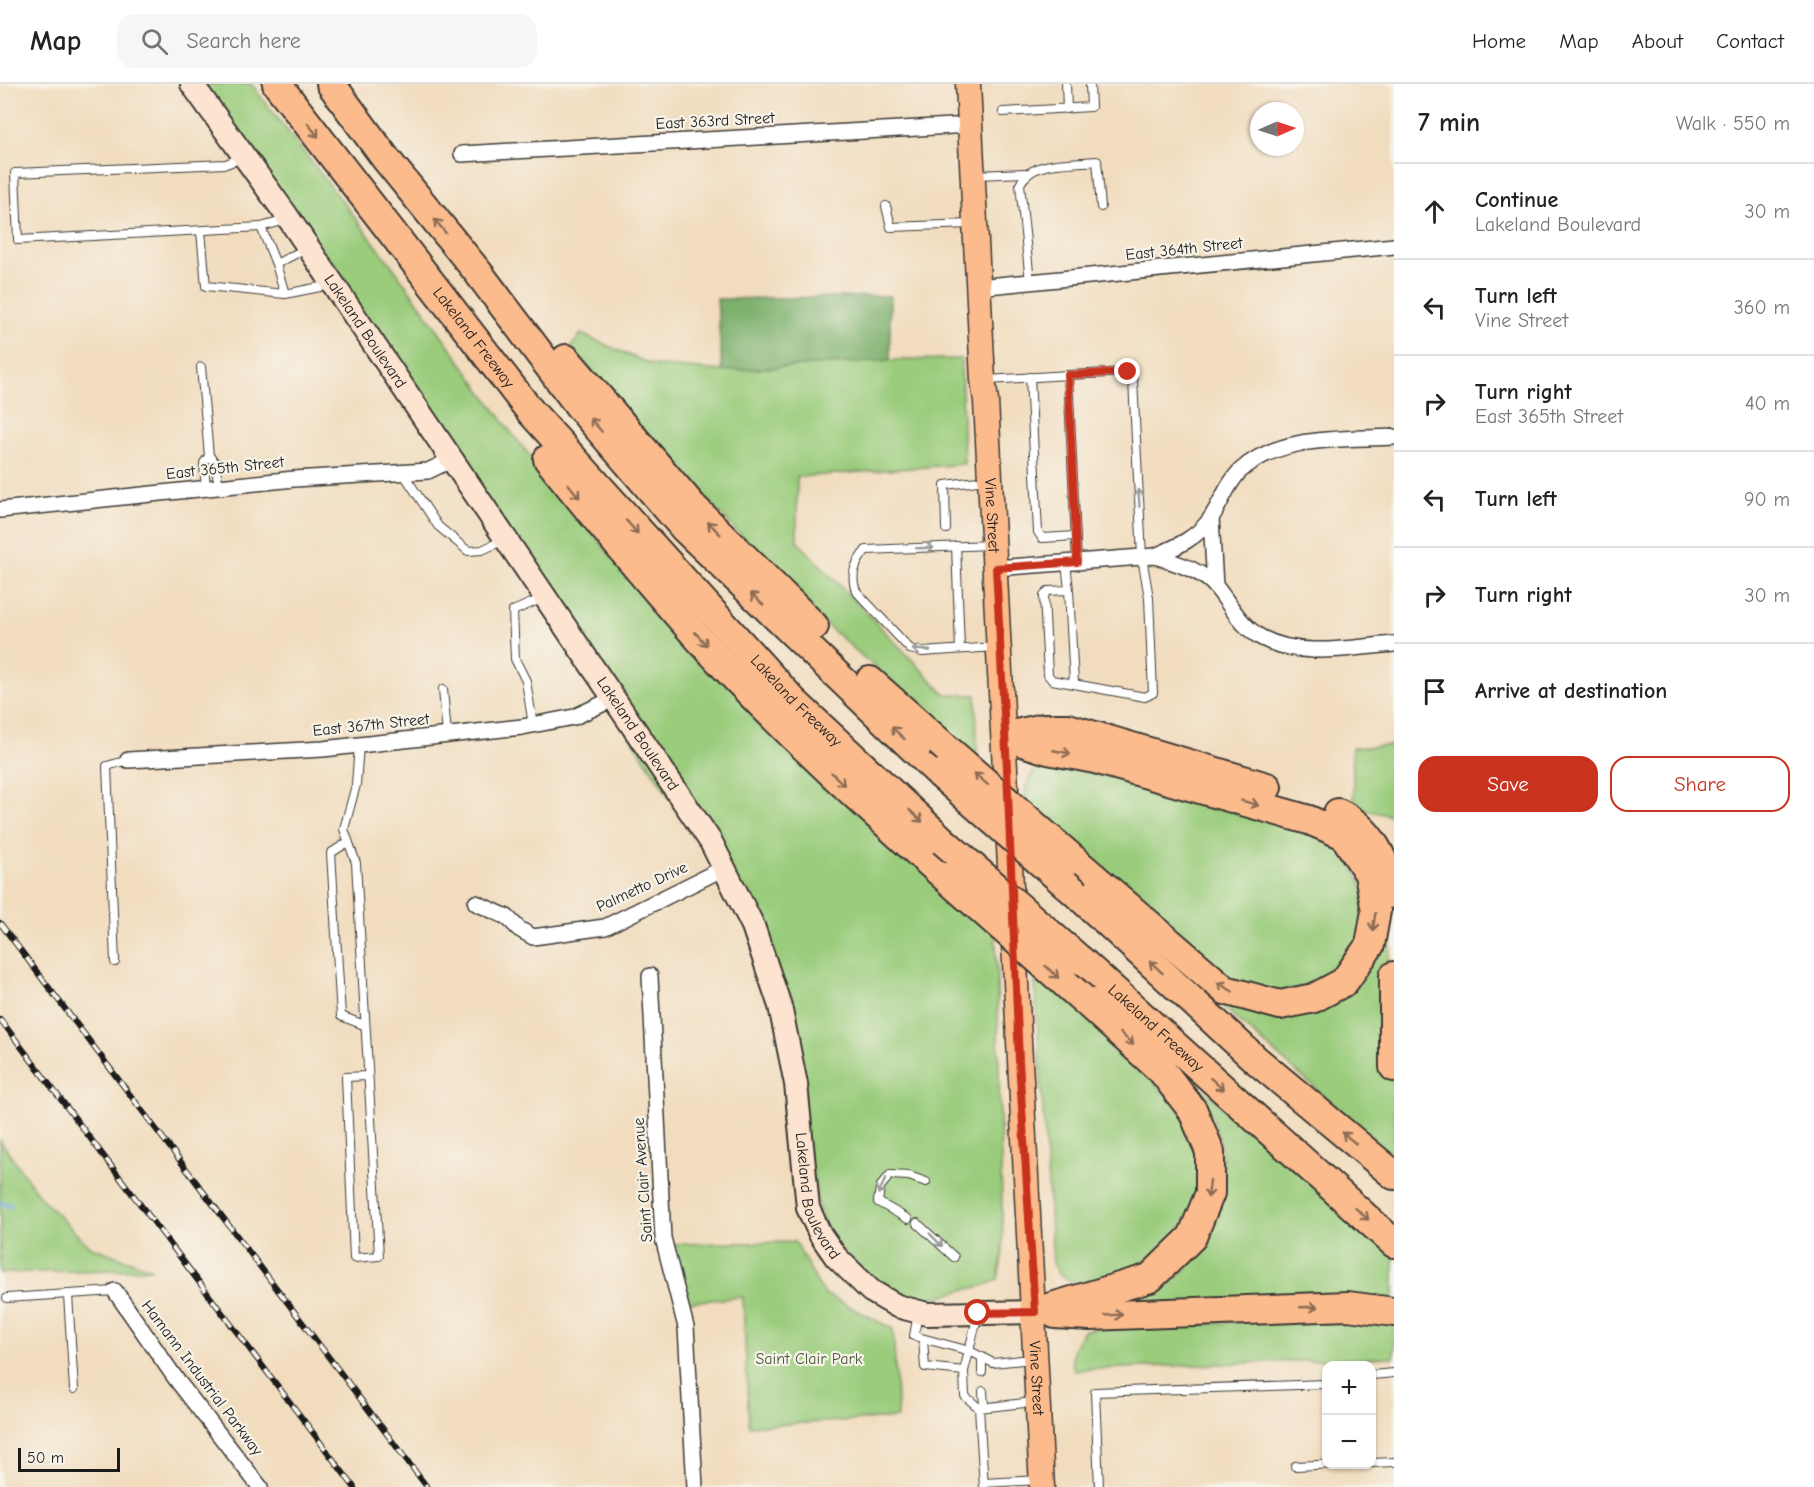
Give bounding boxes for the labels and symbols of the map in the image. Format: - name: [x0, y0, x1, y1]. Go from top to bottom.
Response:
- north arrow: [1250, 102, 1304, 156]
- street label: East 363rd Street: [655, 109, 775, 133]
- one-way arrow: [306, 122, 319, 138]
- one-way arrow: [433, 218, 446, 234]
- street label: East 364th Street: [1125, 234, 1244, 264]
- street label: Lakeland Boulevard: [320, 271, 410, 392]
- street label: Lakeland Freeway: [429, 284, 519, 392]
- route end: [1114, 358, 1140, 384]
- one-way arrow: [589, 418, 603, 433]
- street label: East 365th Street: [165, 453, 285, 483]
- street label: Vine Street: [981, 478, 1003, 553]
- one-way arrow: [568, 483, 581, 499]
- one-way arrow: [1133, 489, 1144, 509]
- one-way arrow: [625, 519, 639, 534]
- one-way arrow: [707, 521, 722, 535]
- one-way arrow: [914, 542, 934, 553]
- one-way arrow: [749, 591, 764, 606]
- one-way arrow: [694, 632, 708, 647]
- one-way arrow: [912, 644, 932, 655]
- street label: Lakeland Freeway: [747, 651, 846, 751]
- street label: Lakeland Boulevard: [593, 674, 682, 794]
- street label: East 367th Street: [312, 710, 431, 740]
- one-way arrow: [890, 726, 905, 741]
- one-way arrow: [1052, 747, 1071, 758]
- one-way arrow: [830, 771, 845, 786]
- one-way arrow: [974, 772, 989, 786]
- one-way arrow: [1240, 798, 1259, 809]
- one-way arrow: [908, 809, 923, 823]
- street label: Palmetto Drive: [594, 858, 690, 916]
- one-way arrow: [1368, 912, 1379, 932]
- one-way arrow: [1148, 960, 1163, 974]
- one-way arrow: [1044, 965, 1059, 979]
- street label: Lakeland Freeway: [1104, 981, 1208, 1076]
- one-way arrow: [1217, 981, 1234, 993]
- one-way arrow: [1119, 1032, 1134, 1046]
- one-way arrow: [1209, 1077, 1224, 1091]
- street label: Saint Clair Avenue: [630, 1117, 656, 1243]
- one-way arrow: [1342, 1131, 1357, 1145]
- street label: Lakeland Boulevard: [792, 1132, 844, 1263]
- one-way arrow: [876, 1177, 888, 1195]
- one-way arrow: [1203, 1179, 1214, 1198]
- one-way arrow: [1354, 1207, 1369, 1221]
- one-way arrow: [929, 1232, 944, 1247]
- street label: Hamann Industrial Parkway: [138, 1297, 267, 1460]
- route start: [964, 1299, 990, 1325]
- one-way arrow: [1299, 1301, 1318, 1312]
- one-way arrow: [1104, 1310, 1124, 1321]
- street label: Vine Street: [1025, 1340, 1047, 1416]
- park label: Saint Clair Park: [755, 1350, 863, 1368]
- scale bar: [18, 1445, 120, 1472]

